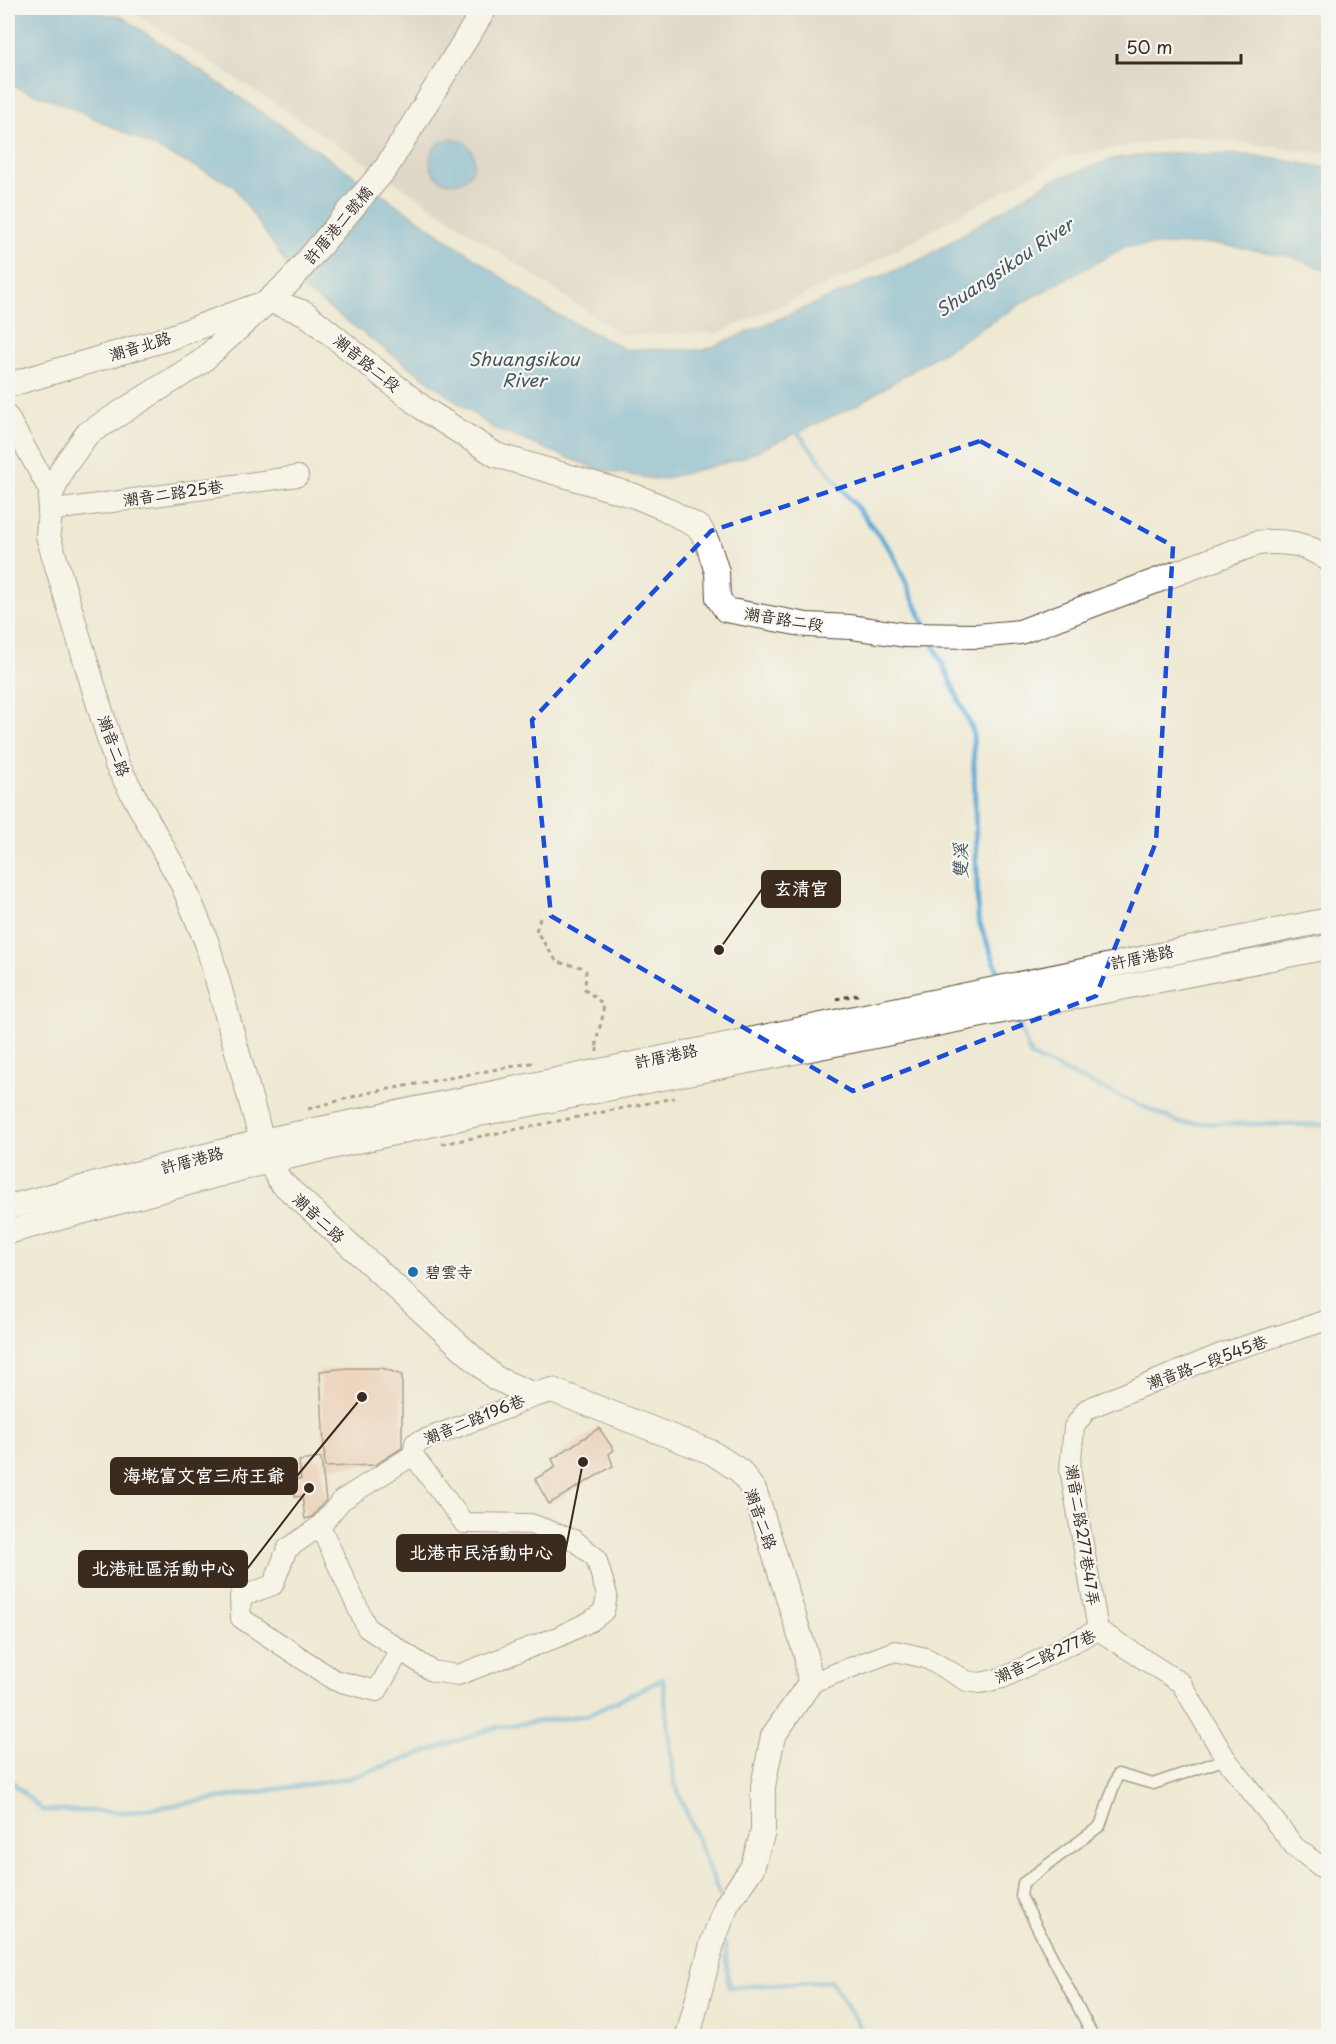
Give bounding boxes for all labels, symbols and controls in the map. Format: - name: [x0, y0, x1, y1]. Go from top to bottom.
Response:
- scale bar: [1117, 27, 1242, 65]
- text: 50 m: [1126, 33, 1173, 60]
- street label: 許厝港二號橋: [297, 180, 377, 269]
- water label: Shuangsikou River: [930, 209, 1081, 323]
- street label: 潮音北路: [106, 324, 174, 366]
- street label: 潮音路二段: [329, 328, 406, 397]
- water label: Shuangsikou River: [469, 345, 581, 393]
- street label: 潮音二路25巷: [121, 473, 225, 511]
- street label: 潮音路二段: [743, 600, 826, 636]
- street label: 潮音二路: [93, 711, 137, 780]
- water label: 雙溪: [946, 842, 973, 879]
- callout: 玄清宮: [762, 871, 840, 907]
- text: 玄清宮: [774, 874, 828, 901]
- street label: 許厝港路: [1108, 938, 1176, 974]
- street label: 許厝港路: [632, 1037, 700, 1073]
- street label: 許厝港路: [158, 1139, 226, 1179]
- street label: 潮音二路: [288, 1187, 351, 1248]
- place label: 碧雲寺: [425, 1259, 473, 1283]
- marker: 碧雲寺: [406, 1265, 420, 1279]
- street label: 潮音路一段545巷: [1143, 1328, 1271, 1394]
- street label: 潮音二路196巷: [419, 1387, 528, 1449]
- callout: 海墘富文宮三府王爺: [111, 1458, 297, 1494]
- text: 海墘富文宮三府王爺: [123, 1461, 285, 1488]
- street label: 潮音二路277巷47弄: [1061, 1462, 1107, 1607]
- street label: 潮音二路: [740, 1484, 784, 1553]
- callout: 北港市民活動中心: [397, 1535, 565, 1571]
- text: 北港市民活動中心: [409, 1538, 553, 1565]
- callout: 北港社區活動中心: [79, 1551, 247, 1587]
- text: 北港社區活動中心: [91, 1554, 235, 1581]
- street label: 潮音二路277巷: [990, 1622, 1099, 1688]

